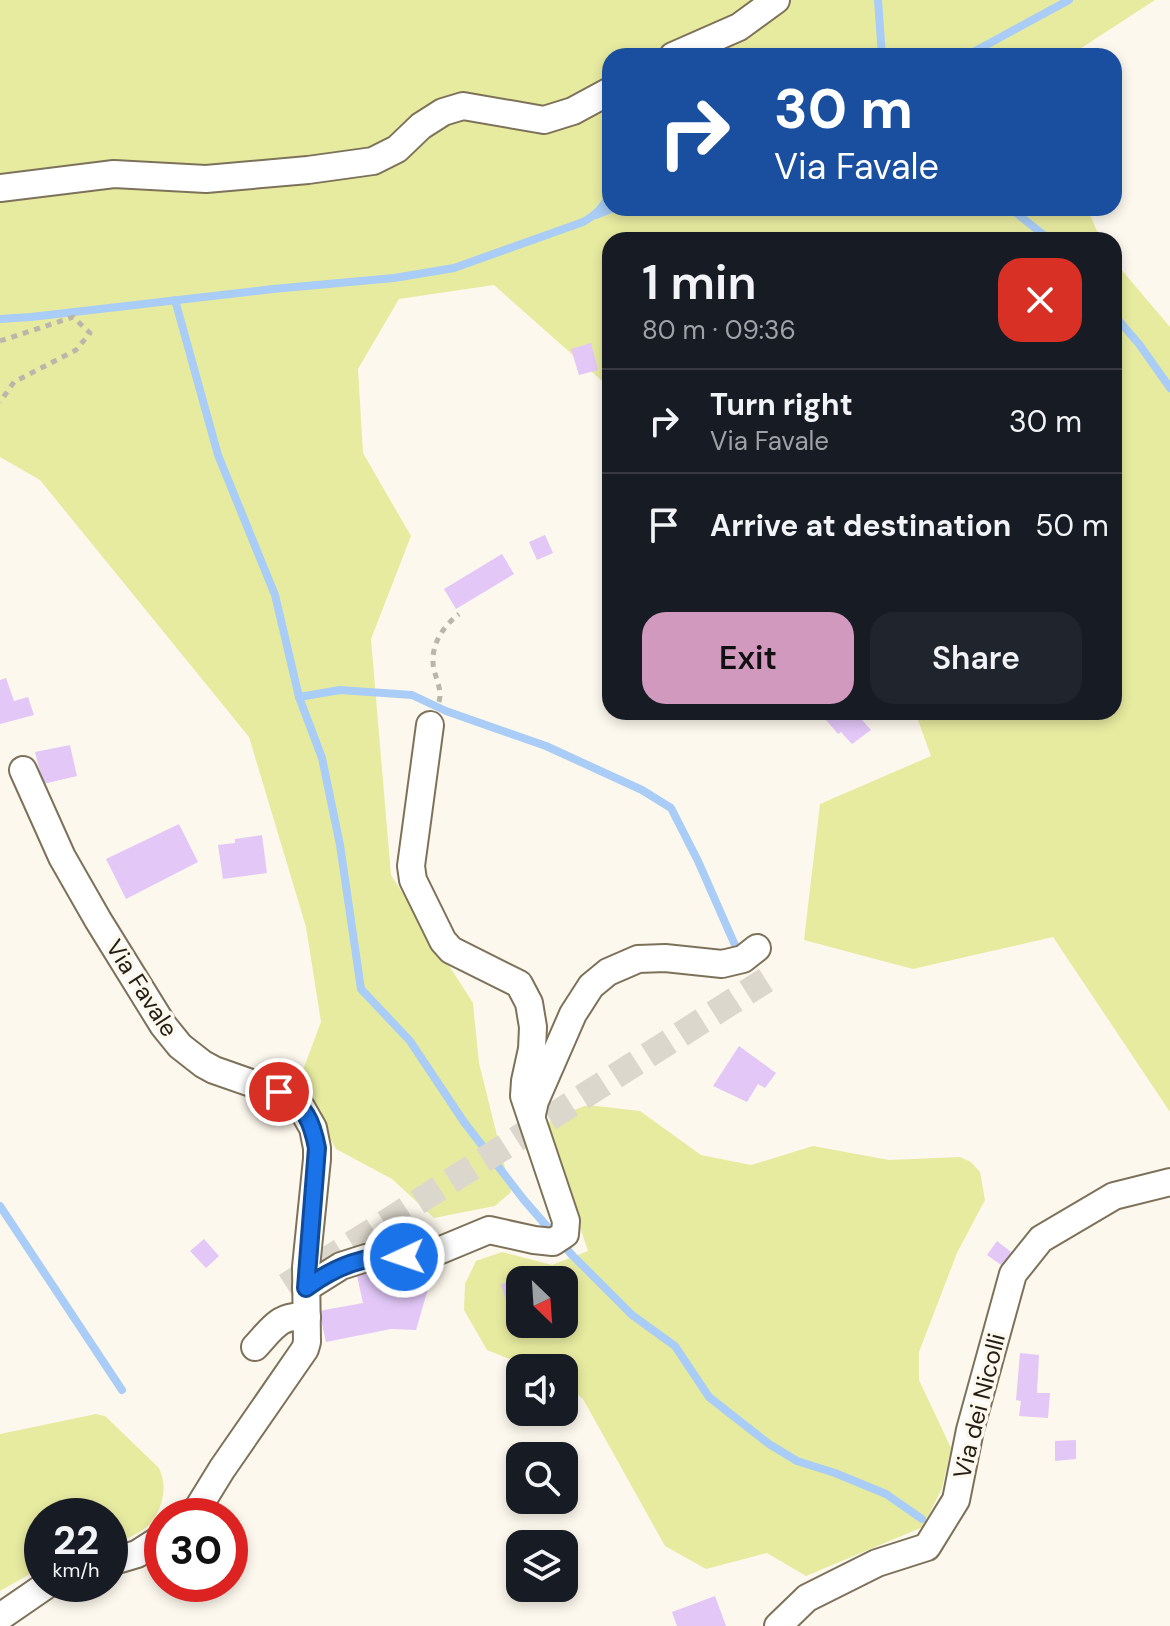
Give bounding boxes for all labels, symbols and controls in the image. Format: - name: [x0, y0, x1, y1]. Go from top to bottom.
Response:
- text: 30 m: [774, 72, 913, 145]
- icon: right: [642, 80, 746, 184]
- text: Via Favale: [774, 143, 939, 190]
- text: 1 min: [642, 251, 757, 314]
- button: close: [998, 258, 1082, 342]
- text: 80 m · 09:36: [642, 313, 796, 347]
- text: Turn right: [710, 385, 853, 424]
- icon: right: [642, 399, 686, 443]
- text: 30 m: [1009, 402, 1082, 441]
- text: Via Favale: [710, 424, 829, 458]
- icon: arrive: [642, 503, 686, 547]
- text: Arrive at destination: [710, 506, 1011, 545]
- text: 50 m: [1035, 506, 1109, 545]
- button: Exit: [642, 612, 854, 704]
- button: Share: [870, 612, 1082, 704]
- street label: Via Favale: [99, 933, 185, 1043]
- pin: [245, 1058, 313, 1126]
- icon: arrive: [257, 1070, 301, 1114]
- position arrow: [362, 1215, 446, 1299]
- north arrow: [506, 1266, 578, 1338]
- map controls: [506, 1266, 578, 1602]
- street label: Via dei Nicolli: [946, 1330, 1012, 1482]
- button: sound: [506, 1354, 578, 1426]
- button: search: [506, 1442, 578, 1514]
- speed limit sign: 30: [144, 1498, 248, 1602]
- text: 22: [53, 1514, 99, 1566]
- button: layers: [506, 1530, 578, 1602]
- text: km/h: [52, 1557, 100, 1583]

